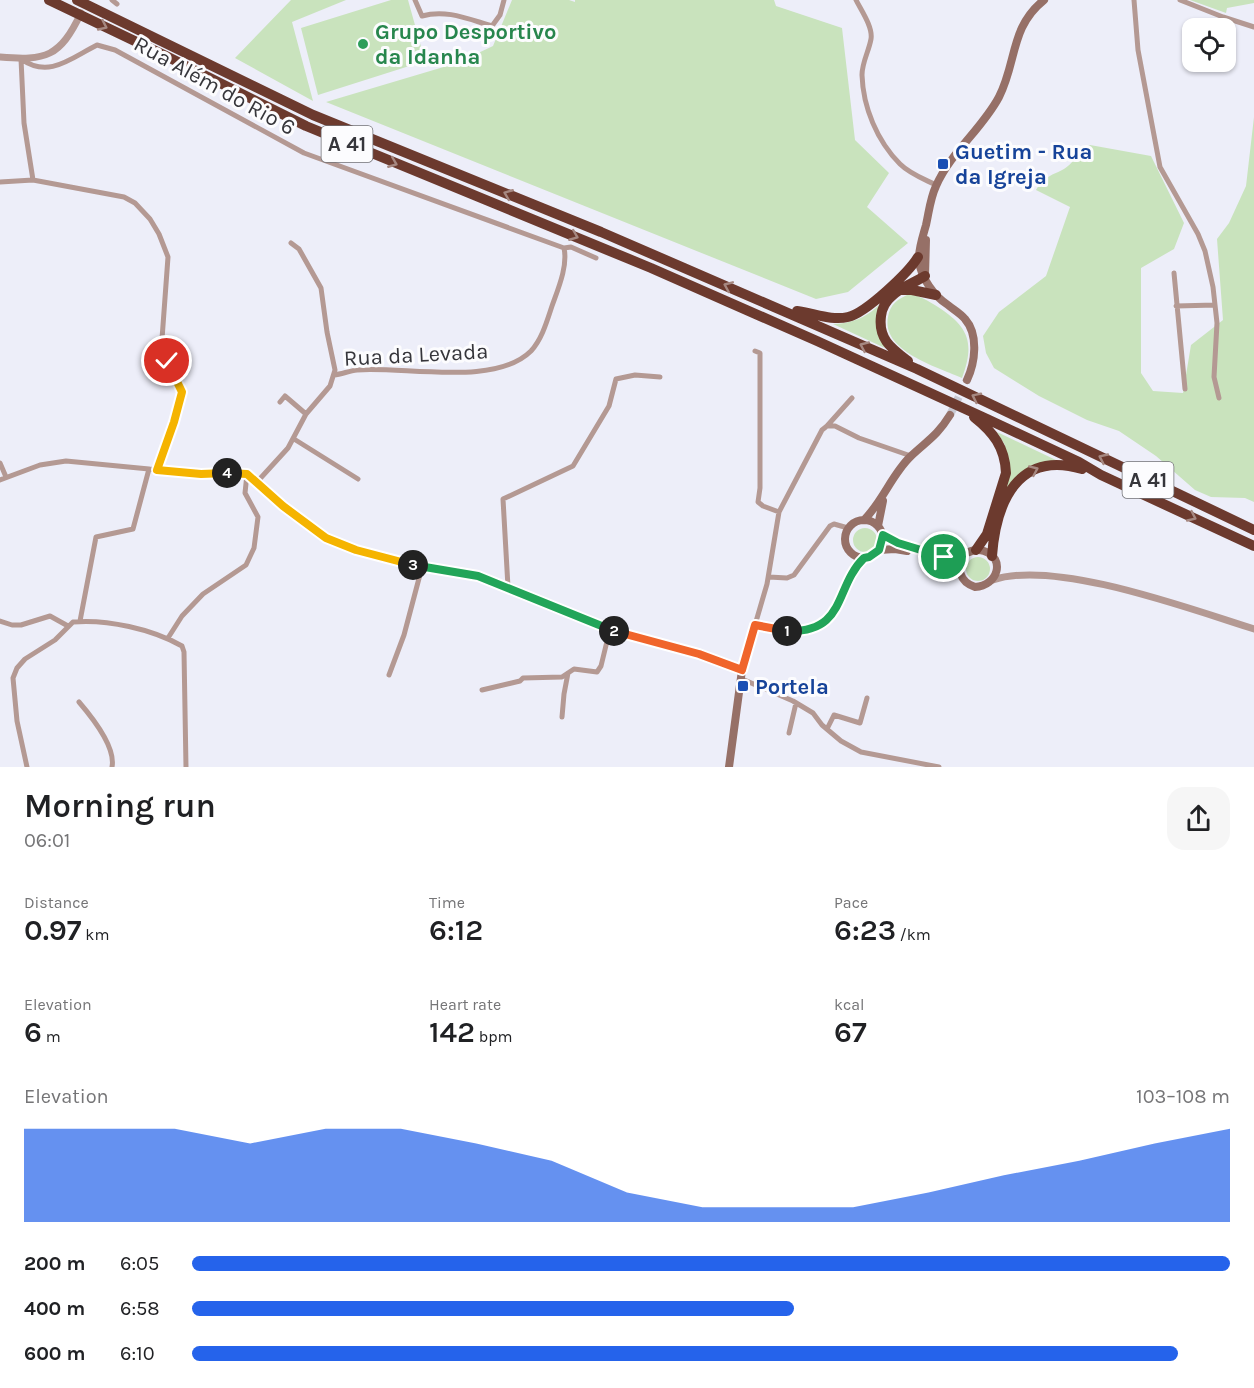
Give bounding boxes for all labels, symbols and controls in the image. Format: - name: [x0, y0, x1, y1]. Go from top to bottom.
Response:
- one-way arrow: [97, 18, 108, 30]
- map controls: [1182, 18, 1236, 72]
- button: locate: [1182, 18, 1236, 72]
- place label: Grupo Desportivo da Idanha: [375, 19, 556, 70]
- street label: Rua Além do Rio 6: [129, 31, 300, 141]
- marker: Grupo Desportivo da Idanha: [356, 37, 370, 51]
- road number: A 41: [322, 126, 372, 162]
- place label: Guetim - Rua da Igreja: [955, 139, 1092, 190]
- one-way arrow: [387, 156, 398, 168]
- marker: Guetim - Rua da Igreja: [936, 157, 950, 171]
- one-way arrow: [503, 189, 514, 202]
- one-way arrow: [568, 229, 579, 241]
- one-way arrow: [724, 281, 735, 293]
- pin: [141, 335, 192, 386]
- street label: Rua da Levada: [343, 338, 489, 372]
- one-way arrow: [859, 341, 870, 353]
- icon: check: [150, 344, 183, 377]
- one-way arrow: [972, 393, 983, 405]
- one-way arrow: [1099, 454, 1110, 466]
- pin: 4: [212, 458, 242, 488]
- road number: A 41: [1122, 462, 1174, 498]
- text: 4: [222, 463, 232, 482]
- one-way arrow: [1028, 465, 1039, 477]
- one-way arrow: [1186, 510, 1197, 522]
- pin: [918, 531, 969, 582]
- icon: arrive: [927, 540, 960, 573]
- pin: 3: [398, 550, 428, 580]
- text: 3: [408, 555, 418, 574]
- pin: 2: [599, 616, 629, 646]
- pin: 1: [772, 616, 802, 646]
- text: 2: [609, 621, 619, 640]
- text: 1: [784, 621, 790, 640]
- place label: Portela: [755, 674, 829, 700]
- marker: Portela: [736, 679, 750, 693]
- text: Morning run: [24, 787, 216, 825]
- button: share: [1167, 787, 1230, 850]
- text: 06:01: [24, 829, 70, 852]
- text: Distance: [24, 893, 89, 912]
- text: Time: [429, 893, 465, 912]
- text: Pace: [834, 893, 868, 912]
- text: 0.97: [24, 912, 82, 948]
- text: 6:12: [429, 912, 483, 948]
- text: 6:23: [834, 912, 896, 948]
- text: km: [82, 925, 109, 944]
- text: /km: [896, 925, 931, 944]
- text: Elevation: [24, 995, 92, 1014]
- text: Heart rate: [429, 995, 501, 1014]
- text: kcal: [834, 995, 865, 1014]
- text: 6: [24, 1014, 42, 1050]
- text: 142: [429, 1014, 475, 1050]
- text: 67: [834, 1014, 867, 1050]
- text: m: [42, 1027, 61, 1046]
- text: bpm: [475, 1027, 513, 1046]
- text: Elevation: [24, 1085, 109, 1108]
- text: 103–108 m: [1136, 1085, 1230, 1108]
- text: 200 m: [24, 1252, 85, 1275]
- text: 6:05: [120, 1252, 159, 1275]
- text: 400 m: [24, 1297, 85, 1320]
- text: 6:58: [120, 1297, 160, 1320]
- text: 600 m: [24, 1342, 85, 1365]
- text: 6:10: [120, 1342, 155, 1365]

